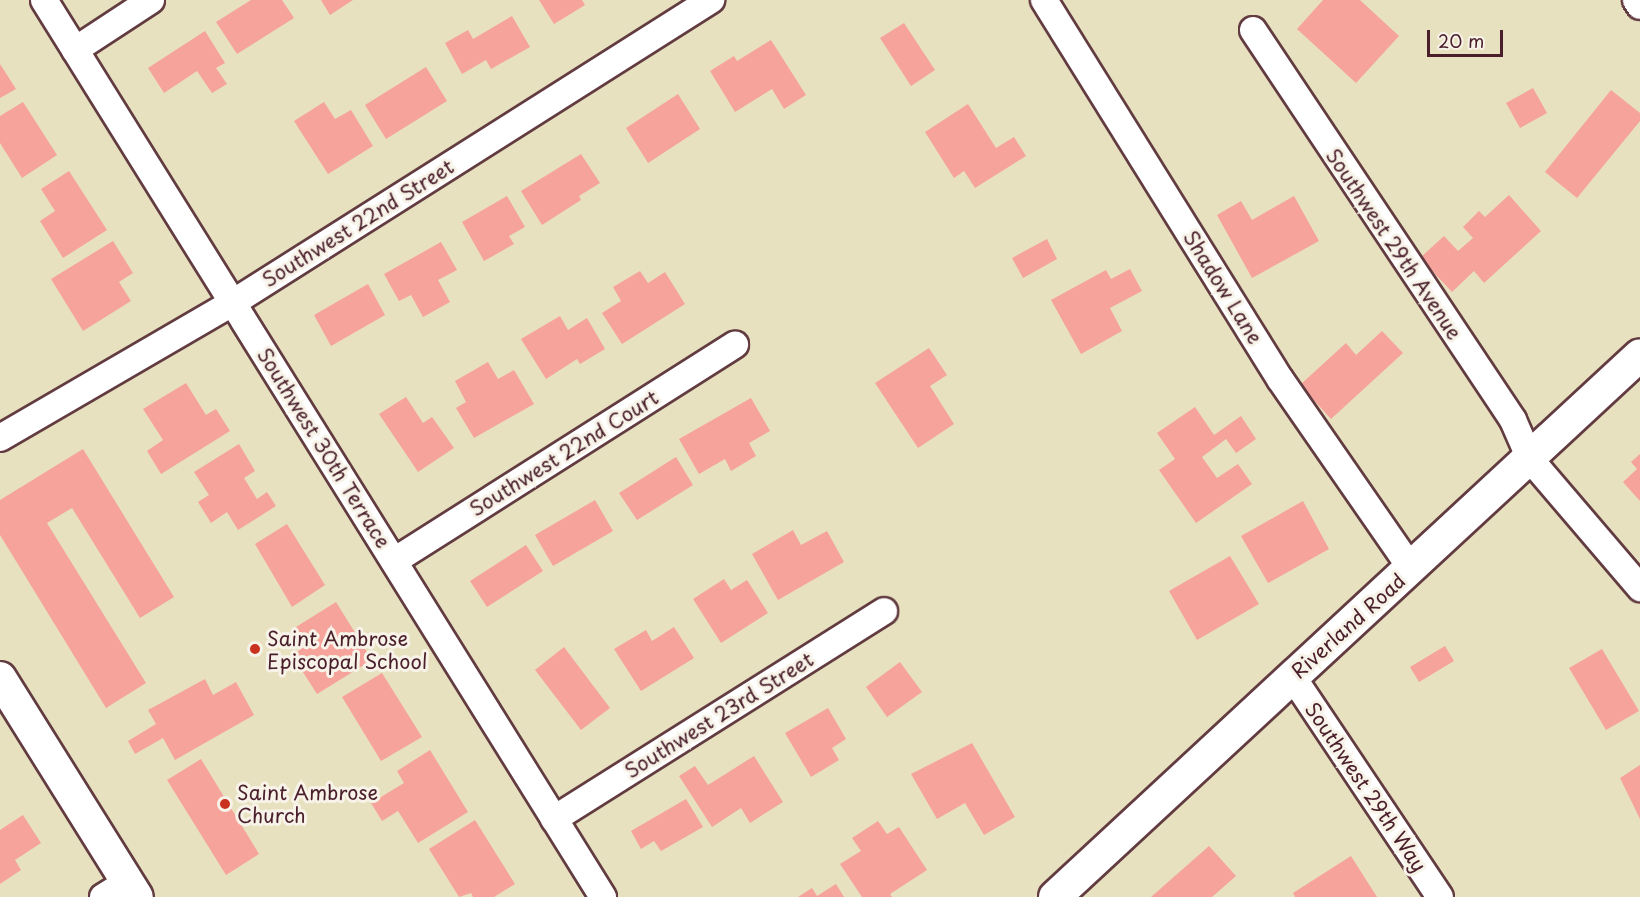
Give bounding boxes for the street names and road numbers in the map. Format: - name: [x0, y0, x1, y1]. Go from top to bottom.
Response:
- street label: Southwest 29th Avenue: [1321, 144, 1467, 344]
- street label: Southwest 22nd Street: [257, 154, 459, 292]
- street label: Shadow Lane: [1179, 226, 1267, 348]
- street label: Southwest 30th Terrace: [252, 343, 396, 553]
- street label: Southwest 22nd Court: [465, 385, 663, 521]
- street label: Riverland Road: [1286, 568, 1410, 684]
- street label: Southwest 23rd Street: [620, 647, 818, 783]
- street label: Southwest 29th Way: [1300, 698, 1432, 876]

